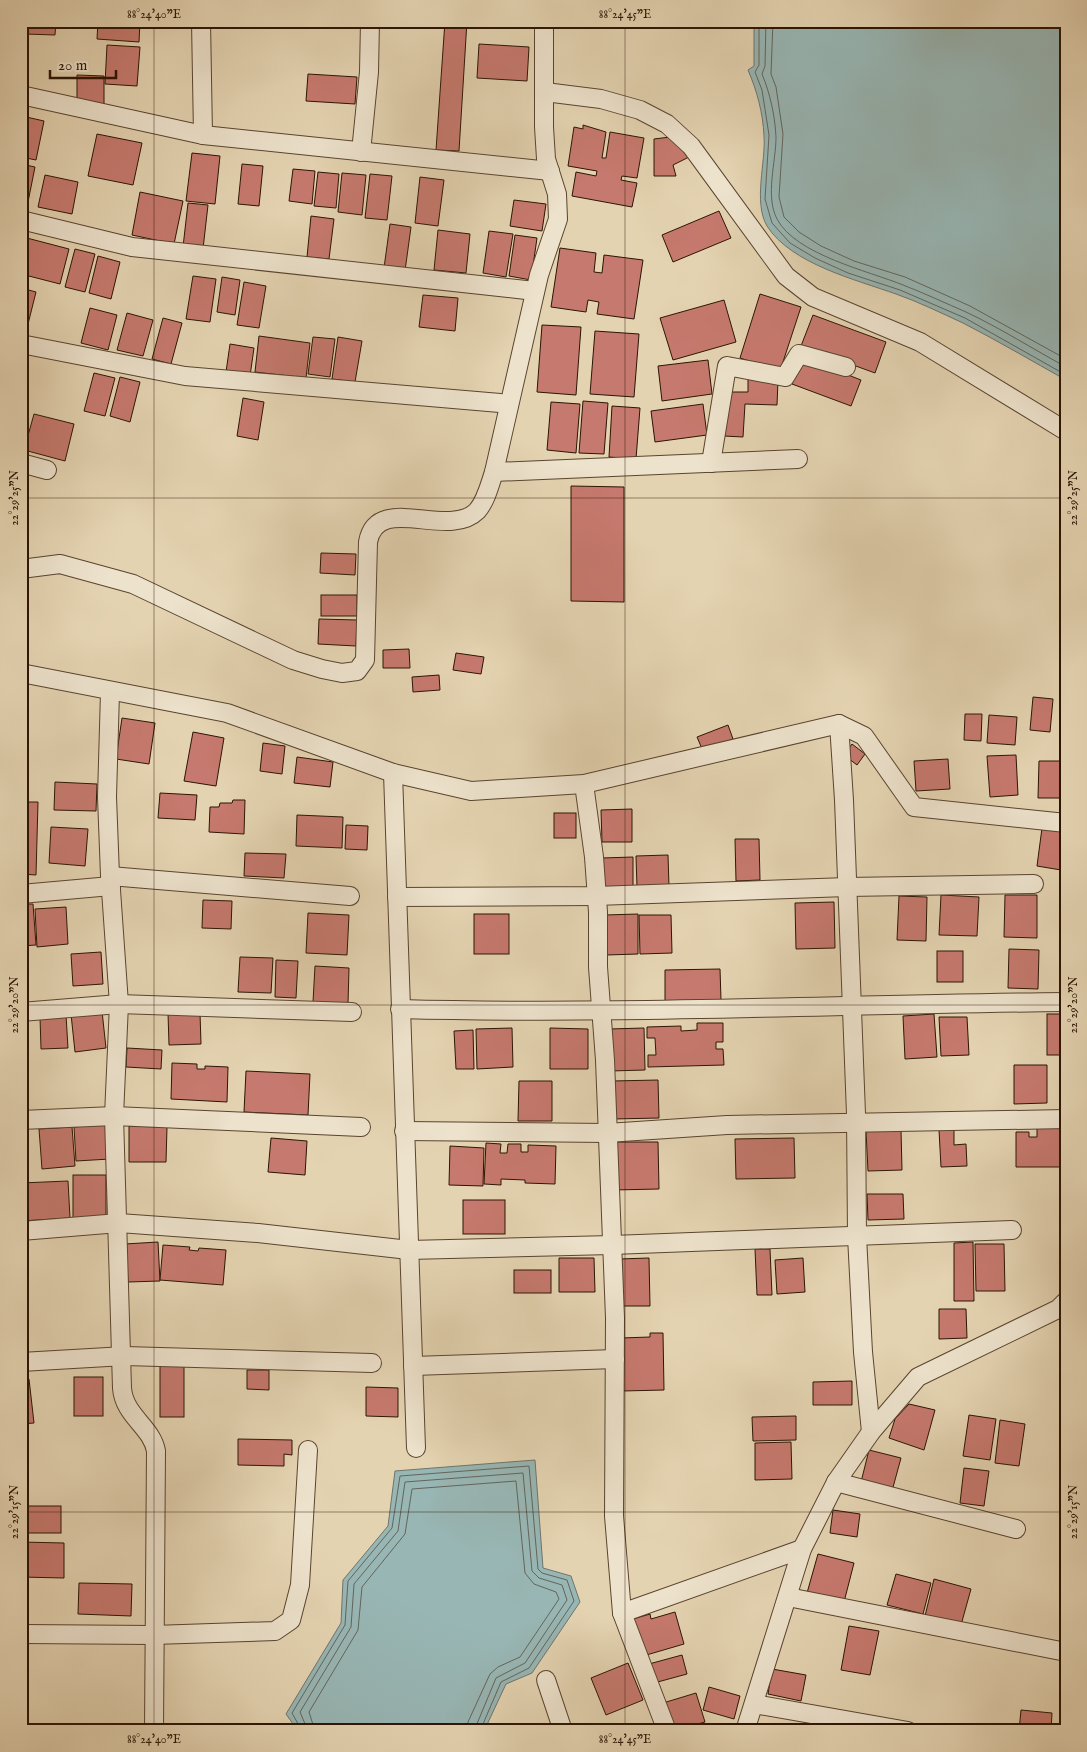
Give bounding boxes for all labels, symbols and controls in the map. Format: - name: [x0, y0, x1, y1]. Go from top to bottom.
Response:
- text: 88°24'40"E: [127, 7, 181, 22]
- text: 88°24'45"E: [599, 7, 651, 22]
- scale bar: [50, 48, 116, 80]
- text: 20 m: [58, 56, 88, 75]
- text: 22°29'25"N: [7, 470, 22, 526]
- text: 22°29'25"N: [1066, 470, 1081, 526]
- text: 22°29'20"N: [7, 976, 22, 1034]
- text: 22°29'20"N: [1066, 976, 1081, 1034]
- text: 22°29'15"N: [7, 1484, 22, 1539]
- text: 22°29'15"N: [1066, 1484, 1081, 1539]
- text: 88°24'40"E: [127, 1732, 181, 1747]
- text: 88°24'45"E: [599, 1732, 651, 1747]

